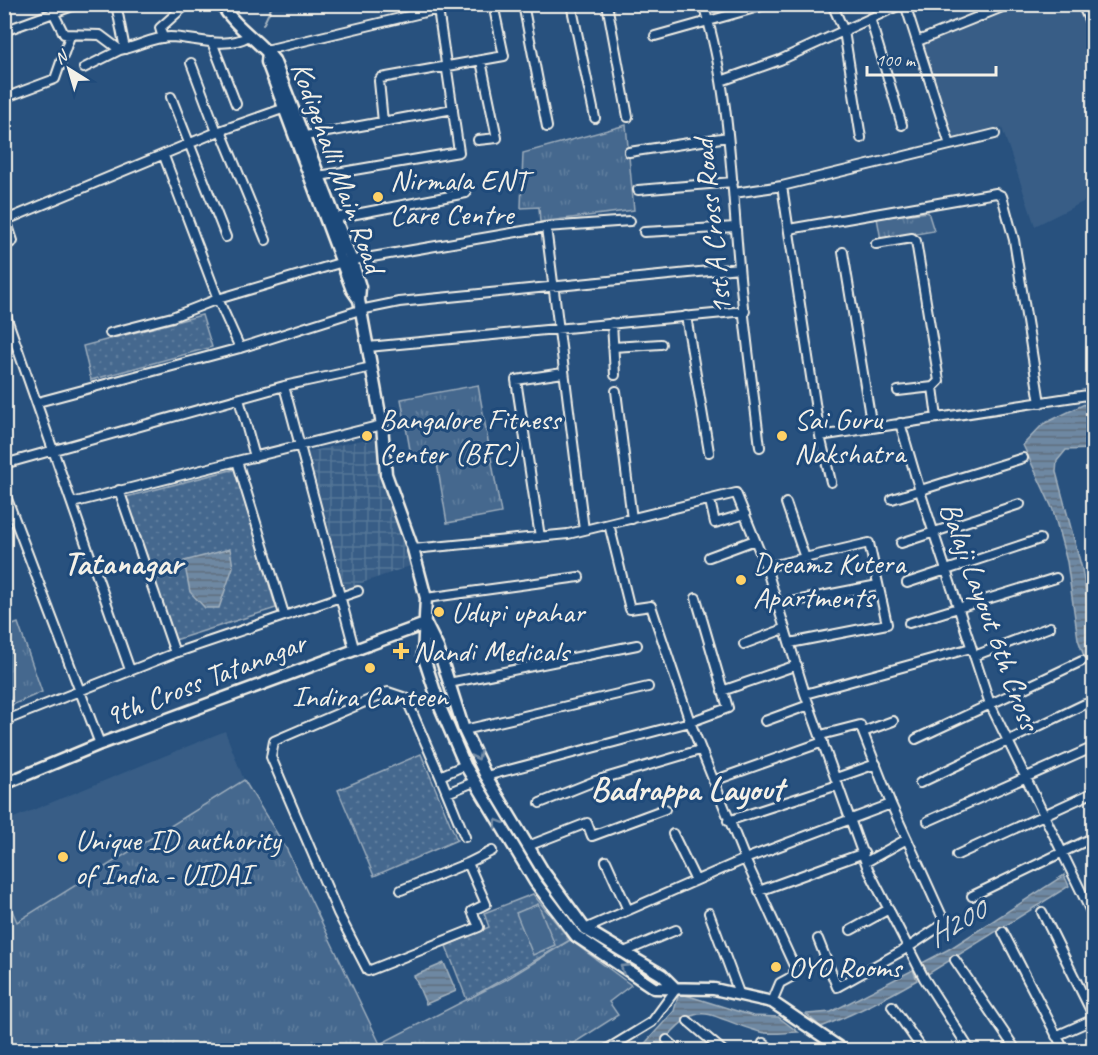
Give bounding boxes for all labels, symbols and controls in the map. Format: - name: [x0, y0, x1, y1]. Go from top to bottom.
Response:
- north arrow: [39, 39, 99, 99]
- scale bar: [867, 39, 996, 77]
- text: N: [51, 45, 73, 69]
- text: 100 m: [876, 49, 917, 71]
- street label: Kodigehalli Main Road: [282, 56, 395, 282]
- street label: 1st A Cross Road: [683, 133, 740, 317]
- place label: Nirmala ENT Care Centre: [390, 161, 535, 233]
- marker: Nirmala ENT Care Centre: [371, 190, 385, 204]
- place label: Bangalore Fitness Center (BFC): [379, 400, 563, 472]
- place label: Sai Guru Nakshatra: [794, 400, 908, 472]
- marker: Bangalore Fitness Center (BFC): [360, 429, 374, 443]
- marker: Sai Guru Nakshatra: [775, 429, 789, 443]
- street label: Balaji Layout 6th Cross: [931, 497, 1050, 738]
- district label: Tatanagar: [64, 542, 187, 584]
- place label: Dreamz Kutera Apartments: [753, 544, 907, 616]
- marker: Dreamz Kutera Apartments: [734, 573, 748, 587]
- place label: Udupi upahar: [451, 593, 587, 631]
- marker: Udupi upahar: [432, 605, 446, 619]
- street label: 9th Cross Tatanagar: [99, 622, 313, 735]
- place label: Nandi Medicals: [413, 632, 572, 670]
- marker: Nandi Medicals: [394, 644, 408, 658]
- marker: Indira Canteen: [363, 661, 377, 675]
- place label: Indira Canteen: [292, 677, 449, 715]
- one-way arrow: [469, 750, 481, 761]
- district label: Badrappa Layout: [591, 768, 788, 810]
- one-way arrow: [494, 819, 506, 829]
- place label: Unique ID authority of India - UIDAI: [75, 821, 282, 893]
- marker: Unique ID authority of India - UIDAI: [56, 850, 70, 864]
- water label: H200: [919, 887, 998, 956]
- place label: OYO Rooms: [788, 948, 904, 986]
- marker: OYO Rooms: [769, 960, 783, 974]
- one-way arrow: [620, 964, 631, 975]

